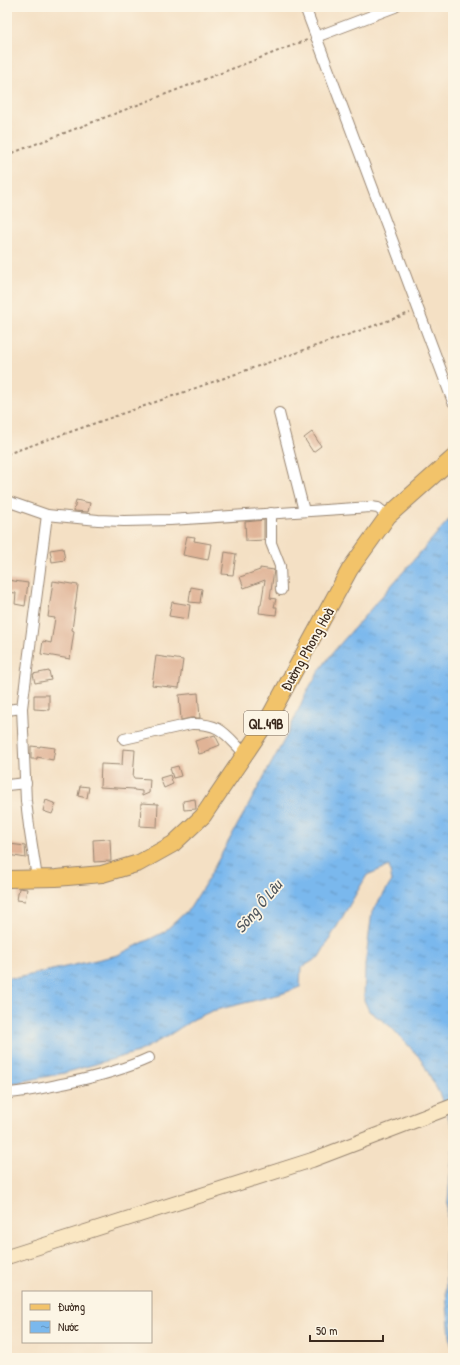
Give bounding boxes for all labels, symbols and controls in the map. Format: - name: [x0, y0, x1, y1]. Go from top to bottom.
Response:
- street label: Đường Phong Hoà: [275, 603, 339, 695]
- road number: QL.49B: [244, 711, 288, 735]
- water label: Sông Ô Lâu: [229, 874, 288, 937]
- legend: [22, 1291, 152, 1343]
- text: Đường: [58, 1298, 85, 1315]
- scale bar: [310, 1317, 383, 1343]
- text: Nước: [58, 1318, 79, 1335]
- text: 50 m: [316, 1322, 337, 1339]

